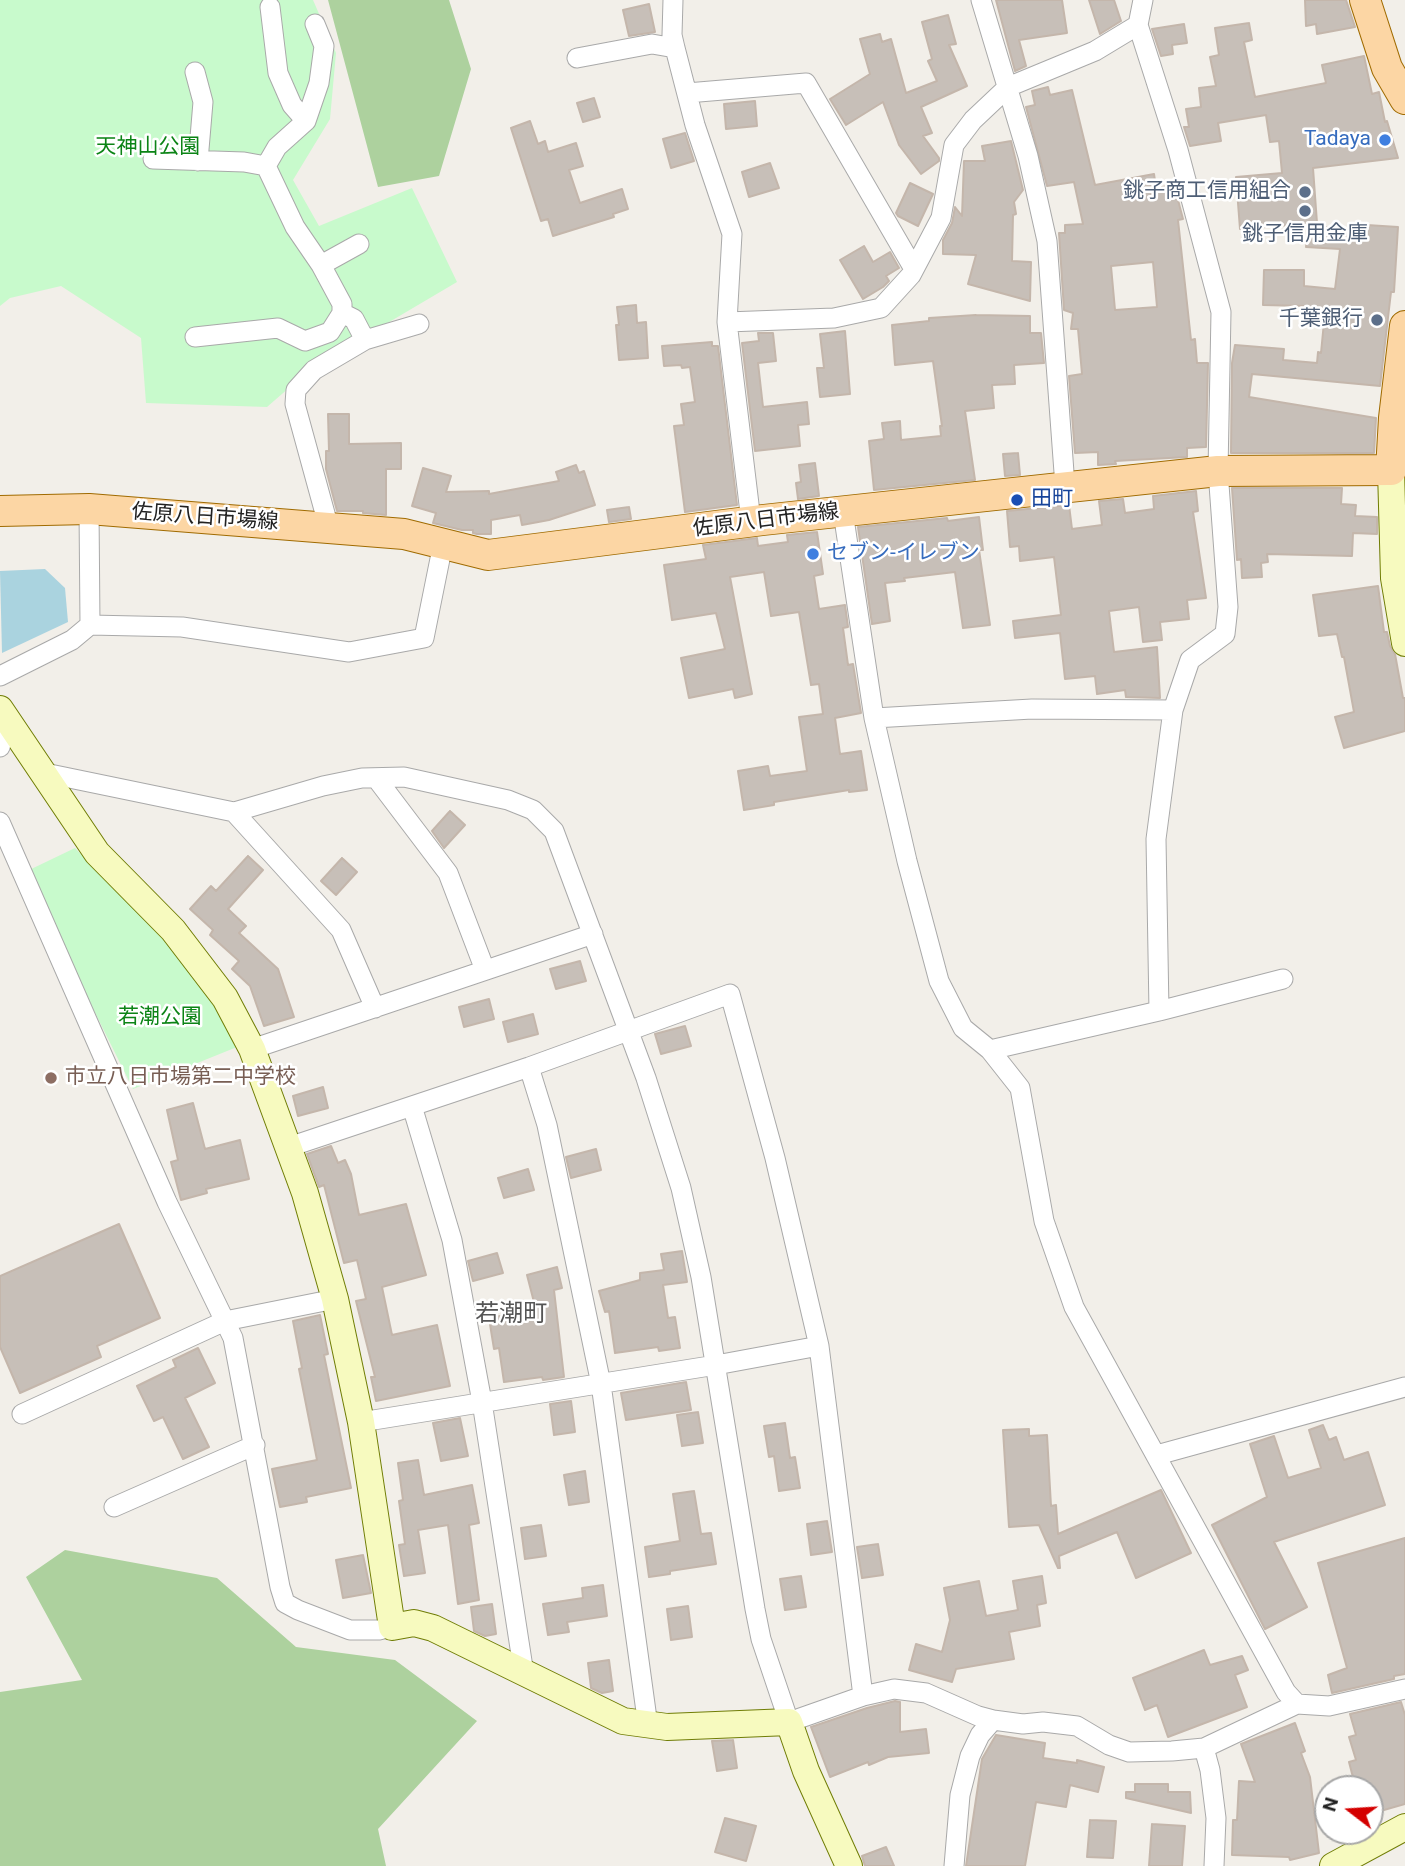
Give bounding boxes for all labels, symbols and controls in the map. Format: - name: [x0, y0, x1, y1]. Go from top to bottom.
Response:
- place label: Tadaya: [1304, 127, 1371, 153]
- marker: Tadaya: [1377, 132, 1393, 148]
- park label: 天神山公園: [96, 135, 200, 161]
- place label: 銚子商工信用組合: [1123, 179, 1291, 205]
- marker: 銚子商工信用組合: [1297, 184, 1313, 200]
- marker: 銚子信用金庫: [1297, 203, 1313, 219]
- place label: 銚子信用金庫: [1242, 222, 1368, 248]
- place label: 千葉銀行: [1279, 307, 1363, 333]
- marker: 千葉銀行: [1369, 312, 1385, 328]
- place label: 田町: [1031, 487, 1073, 513]
- marker: 田町: [1009, 492, 1025, 508]
- street label: 佐原八日市場線: [131, 500, 279, 536]
- street label: 佐原八日市場線: [692, 500, 840, 542]
- place label: セブン-イレブン: [827, 541, 980, 567]
- marker: セブン-イレブン: [805, 546, 821, 562]
- park label: 若潮公園: [118, 1005, 202, 1031]
- place label: 市立八日市場第二中学校: [65, 1065, 296, 1091]
- marker: 市立八日市場第二中学校: [43, 1070, 59, 1086]
- district label: 若潮町: [475, 1301, 547, 1329]
- north arrow: [1314, 1775, 1384, 1845]
- text: N: [1317, 1795, 1343, 1814]

